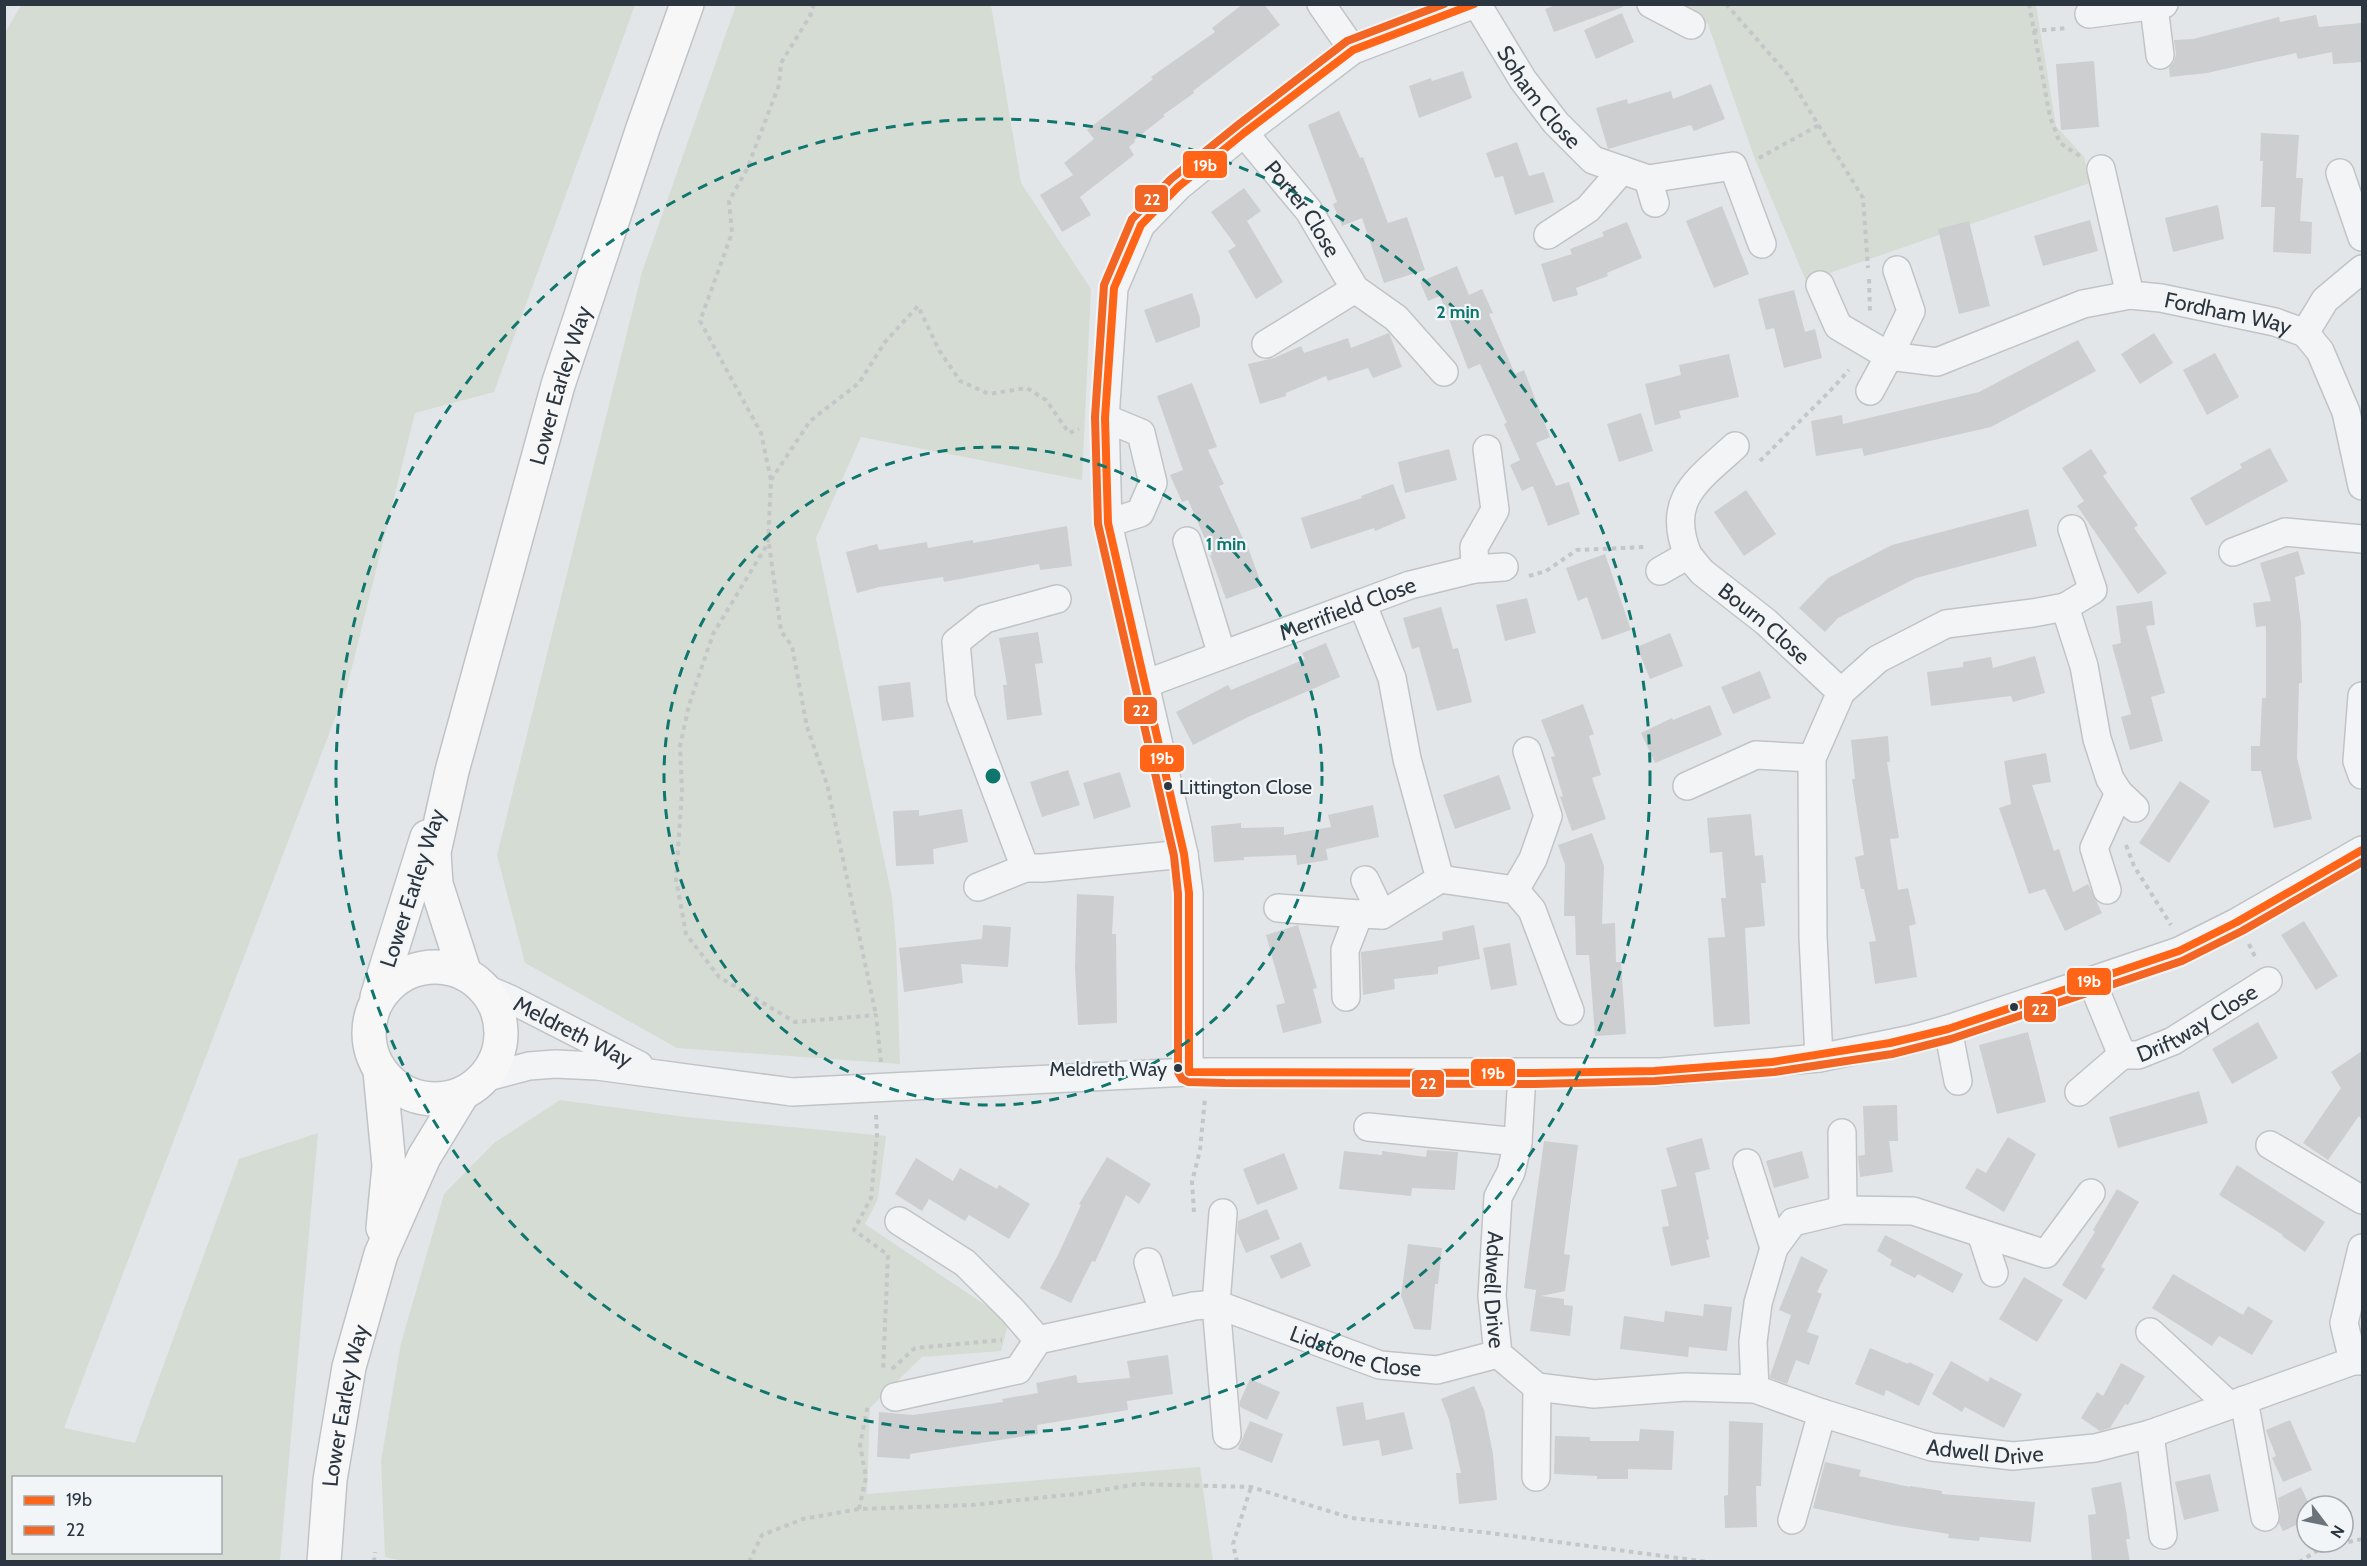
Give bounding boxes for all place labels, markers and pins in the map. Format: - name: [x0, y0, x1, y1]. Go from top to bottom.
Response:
- centre of rings: [983, 766, 1003, 786]
- place label: Littington Close: [1179, 775, 1312, 799]
- marker: Littington Close: [1162, 780, 1174, 792]
- unlabelled marker: [2008, 1001, 2020, 1013]
- place label: Meldreth Way: [1049, 1057, 1167, 1081]
- marker: Meldreth Way: [1172, 1062, 1184, 1074]

